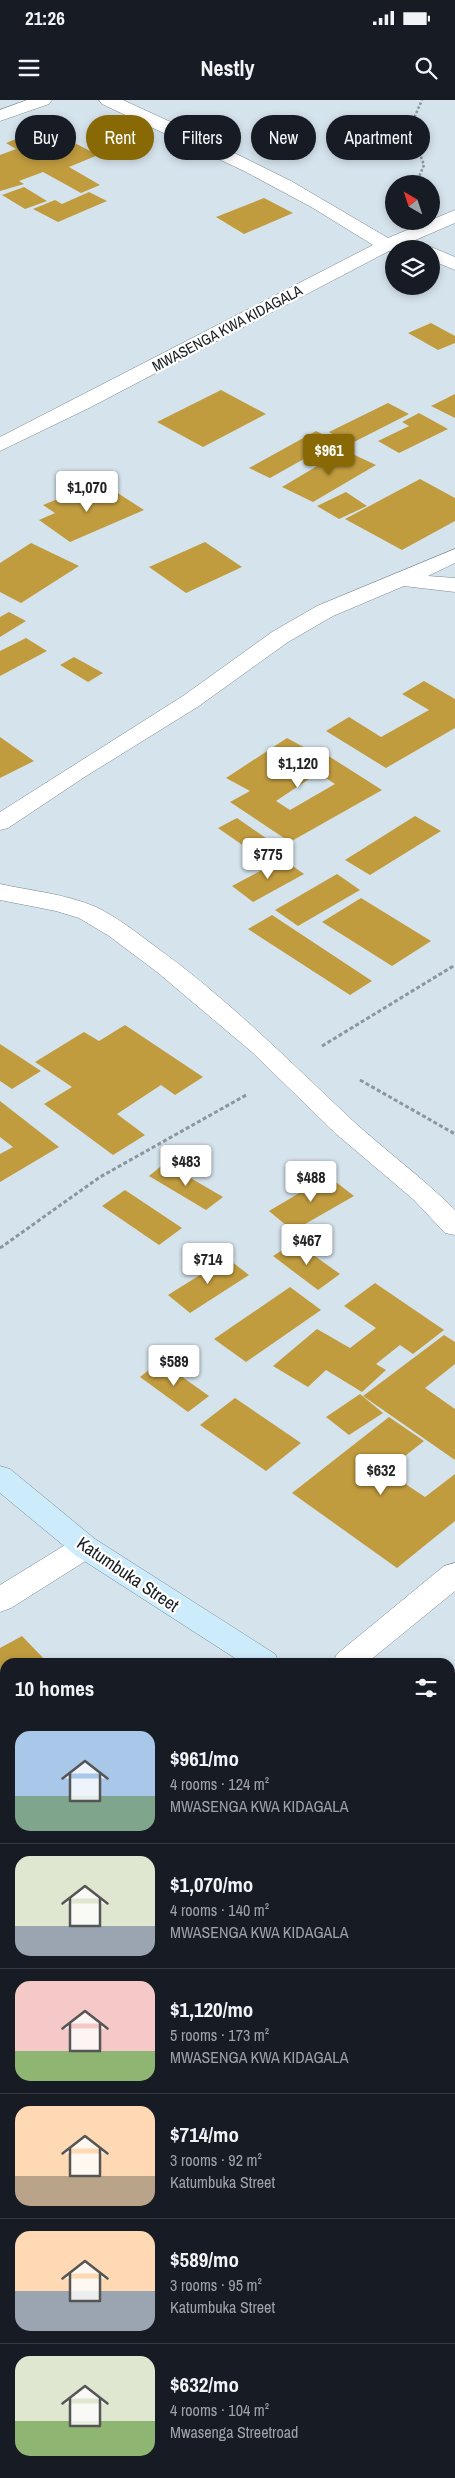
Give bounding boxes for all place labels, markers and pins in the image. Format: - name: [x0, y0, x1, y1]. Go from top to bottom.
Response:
- pin: $961: [299, 434, 359, 476]
- pin: $1,070: [46, 470, 128, 513]
- pin: $1,120: [257, 746, 339, 789]
- pin: $775: [238, 838, 298, 880]
- pin: $483: [156, 1144, 216, 1187]
- pin: $488: [281, 1160, 341, 1203]
- pin: $467: [277, 1224, 337, 1266]
- pin: $714: [178, 1242, 238, 1285]
- pin: $589: [144, 1344, 204, 1387]
- pin: $632: [351, 1454, 411, 1496]

